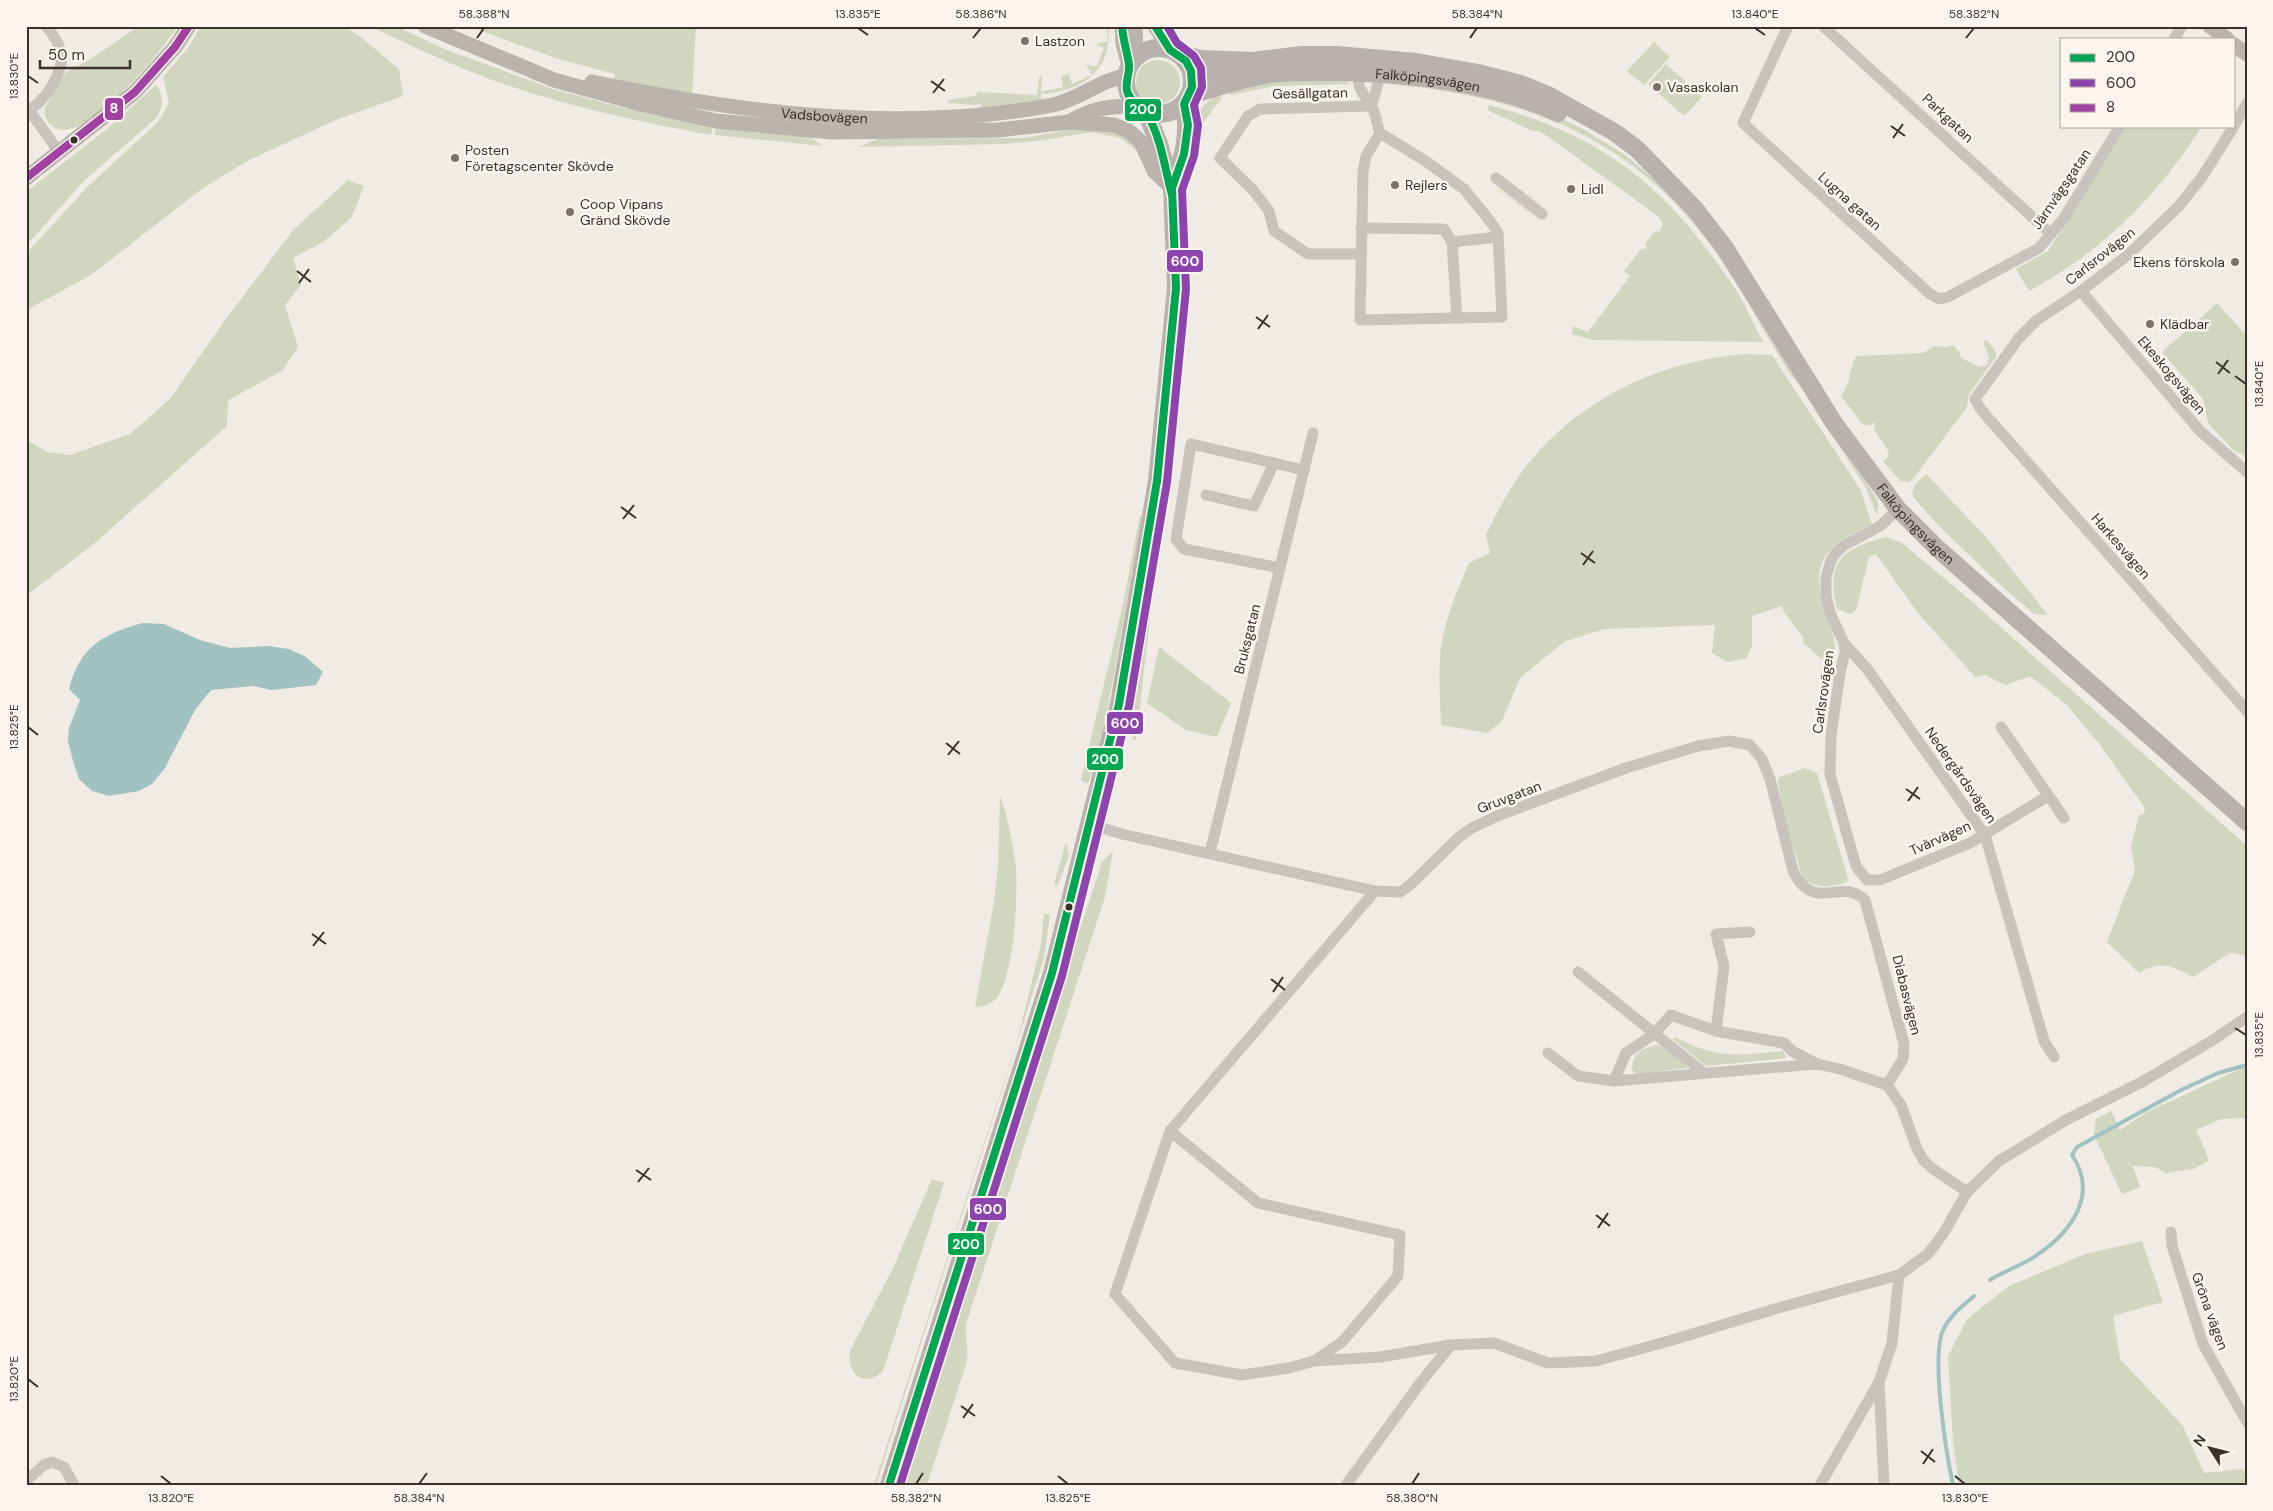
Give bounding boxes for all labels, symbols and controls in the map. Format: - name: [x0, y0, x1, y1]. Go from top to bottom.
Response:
- text: 58.388°N: [458, 6, 510, 22]
- text: 13.835°E: [835, 6, 881, 22]
- text: 58.386°N: [955, 6, 1007, 22]
- text: 58.384°N: [1451, 6, 1503, 22]
- text: 13.840°E: [1732, 6, 1779, 22]
- text: 58.382°N: [1949, 6, 1999, 22]
- place label: Lastzon: [1035, 32, 1085, 50]
- marker: Lastzon: [1019, 35, 1031, 47]
- scale bar: [40, 38, 130, 70]
- legend: [2060, 38, 2236, 128]
- text: 50 m: [48, 45, 85, 65]
- text: 200: [2106, 47, 2135, 67]
- text: 13.830°E: [6, 52, 22, 99]
- street label: Falköpingsvägen: [1375, 65, 1482, 96]
- text: 600: [2106, 73, 2136, 93]
- place label: Vasaskolan: [1667, 78, 1739, 96]
- marker: Vasaskolan: [1651, 81, 1663, 93]
- street label: Gesällgatan: [1272, 83, 1348, 103]
- street label: Parkgatan: [1918, 90, 1978, 146]
- line badge: 8: [104, 97, 124, 121]
- text: 8: [2106, 97, 2115, 117]
- line badge: 200: [1124, 98, 1162, 122]
- text: 8: [110, 99, 119, 117]
- text: 200: [1129, 100, 1157, 118]
- street label: Vadsbovägen: [780, 103, 868, 127]
- unlabelled marker: [69, 135, 79, 145]
- place label: Posten Företagscenter Skövde: [465, 141, 614, 175]
- street label: Järnvägsgatan: [2027, 145, 2095, 233]
- marker: Posten Företagscenter Skövde: [449, 152, 461, 164]
- street label: Lugna gatan: [1815, 168, 1885, 234]
- place label: Rejlers: [1405, 176, 1448, 194]
- marker: Rejlers: [1389, 179, 1401, 191]
- place label: Lidl: [1581, 180, 1604, 198]
- marker: Lidl: [1565, 183, 1577, 195]
- place label: Coop Vipans Gränd Skövde: [580, 195, 670, 229]
- marker: Coop Vipans Gränd Skövde: [564, 206, 576, 218]
- street label: Carlsrovägen: [2061, 223, 2139, 289]
- line badge: 600: [1166, 249, 1204, 273]
- text: 600: [1171, 252, 1199, 270]
- place label: Ekens förskola: [2133, 253, 2225, 271]
- marker: Ekens förskola: [2229, 256, 2241, 268]
- place label: Klädbar: [2160, 315, 2209, 333]
- marker: Klädbar: [2144, 318, 2156, 330]
- street label: Ekeskogsvägen: [2134, 332, 2210, 418]
- text: 13.840°E: [2251, 360, 2267, 407]
- street label: Falköpingsvägen: [1873, 480, 1958, 568]
- street label: Harkesvägen: [2087, 509, 2155, 583]
- street label: Bruksgatan: [1230, 602, 1264, 676]
- street label: Carlsrovägen: [1808, 649, 1838, 735]
- text: 13.825°E: [6, 704, 22, 750]
- line badge: 600: [1106, 711, 1144, 735]
- text: 600: [1111, 714, 1139, 732]
- street label: Nedergårdsvägen: [1921, 723, 2001, 827]
- line badge: 200: [1086, 747, 1124, 771]
- text: 200: [1091, 750, 1119, 768]
- street label: Gruvgatan: [1474, 777, 1544, 817]
- street label: Tvärvägen: [1907, 817, 1973, 859]
- unlabelled marker: [1064, 902, 1074, 912]
- street label: Diabasvägen: [1888, 953, 1926, 1037]
- text: 13.835°E: [2251, 1012, 2267, 1058]
- line badge: 600: [969, 1197, 1007, 1221]
- text: 600: [974, 1200, 1002, 1218]
- line badge: 200: [947, 1232, 985, 1256]
- text: 200: [952, 1235, 980, 1253]
- street label: Gröna vägen: [2188, 1270, 2232, 1352]
- text: 13.820°E: [6, 1356, 22, 1402]
- north arrow: [2186, 1424, 2236, 1474]
- text: N: [2189, 1431, 2210, 1450]
- text: 13.820°E: [148, 1490, 194, 1506]
- text: 58.384°N: [393, 1490, 445, 1506]
- text: 58.382°N: [891, 1490, 941, 1506]
- text: 13.825°E: [1045, 1490, 1091, 1506]
- text: 58.380°N: [1386, 1490, 1438, 1506]
- text: 13.830°E: [1942, 1490, 1989, 1506]

